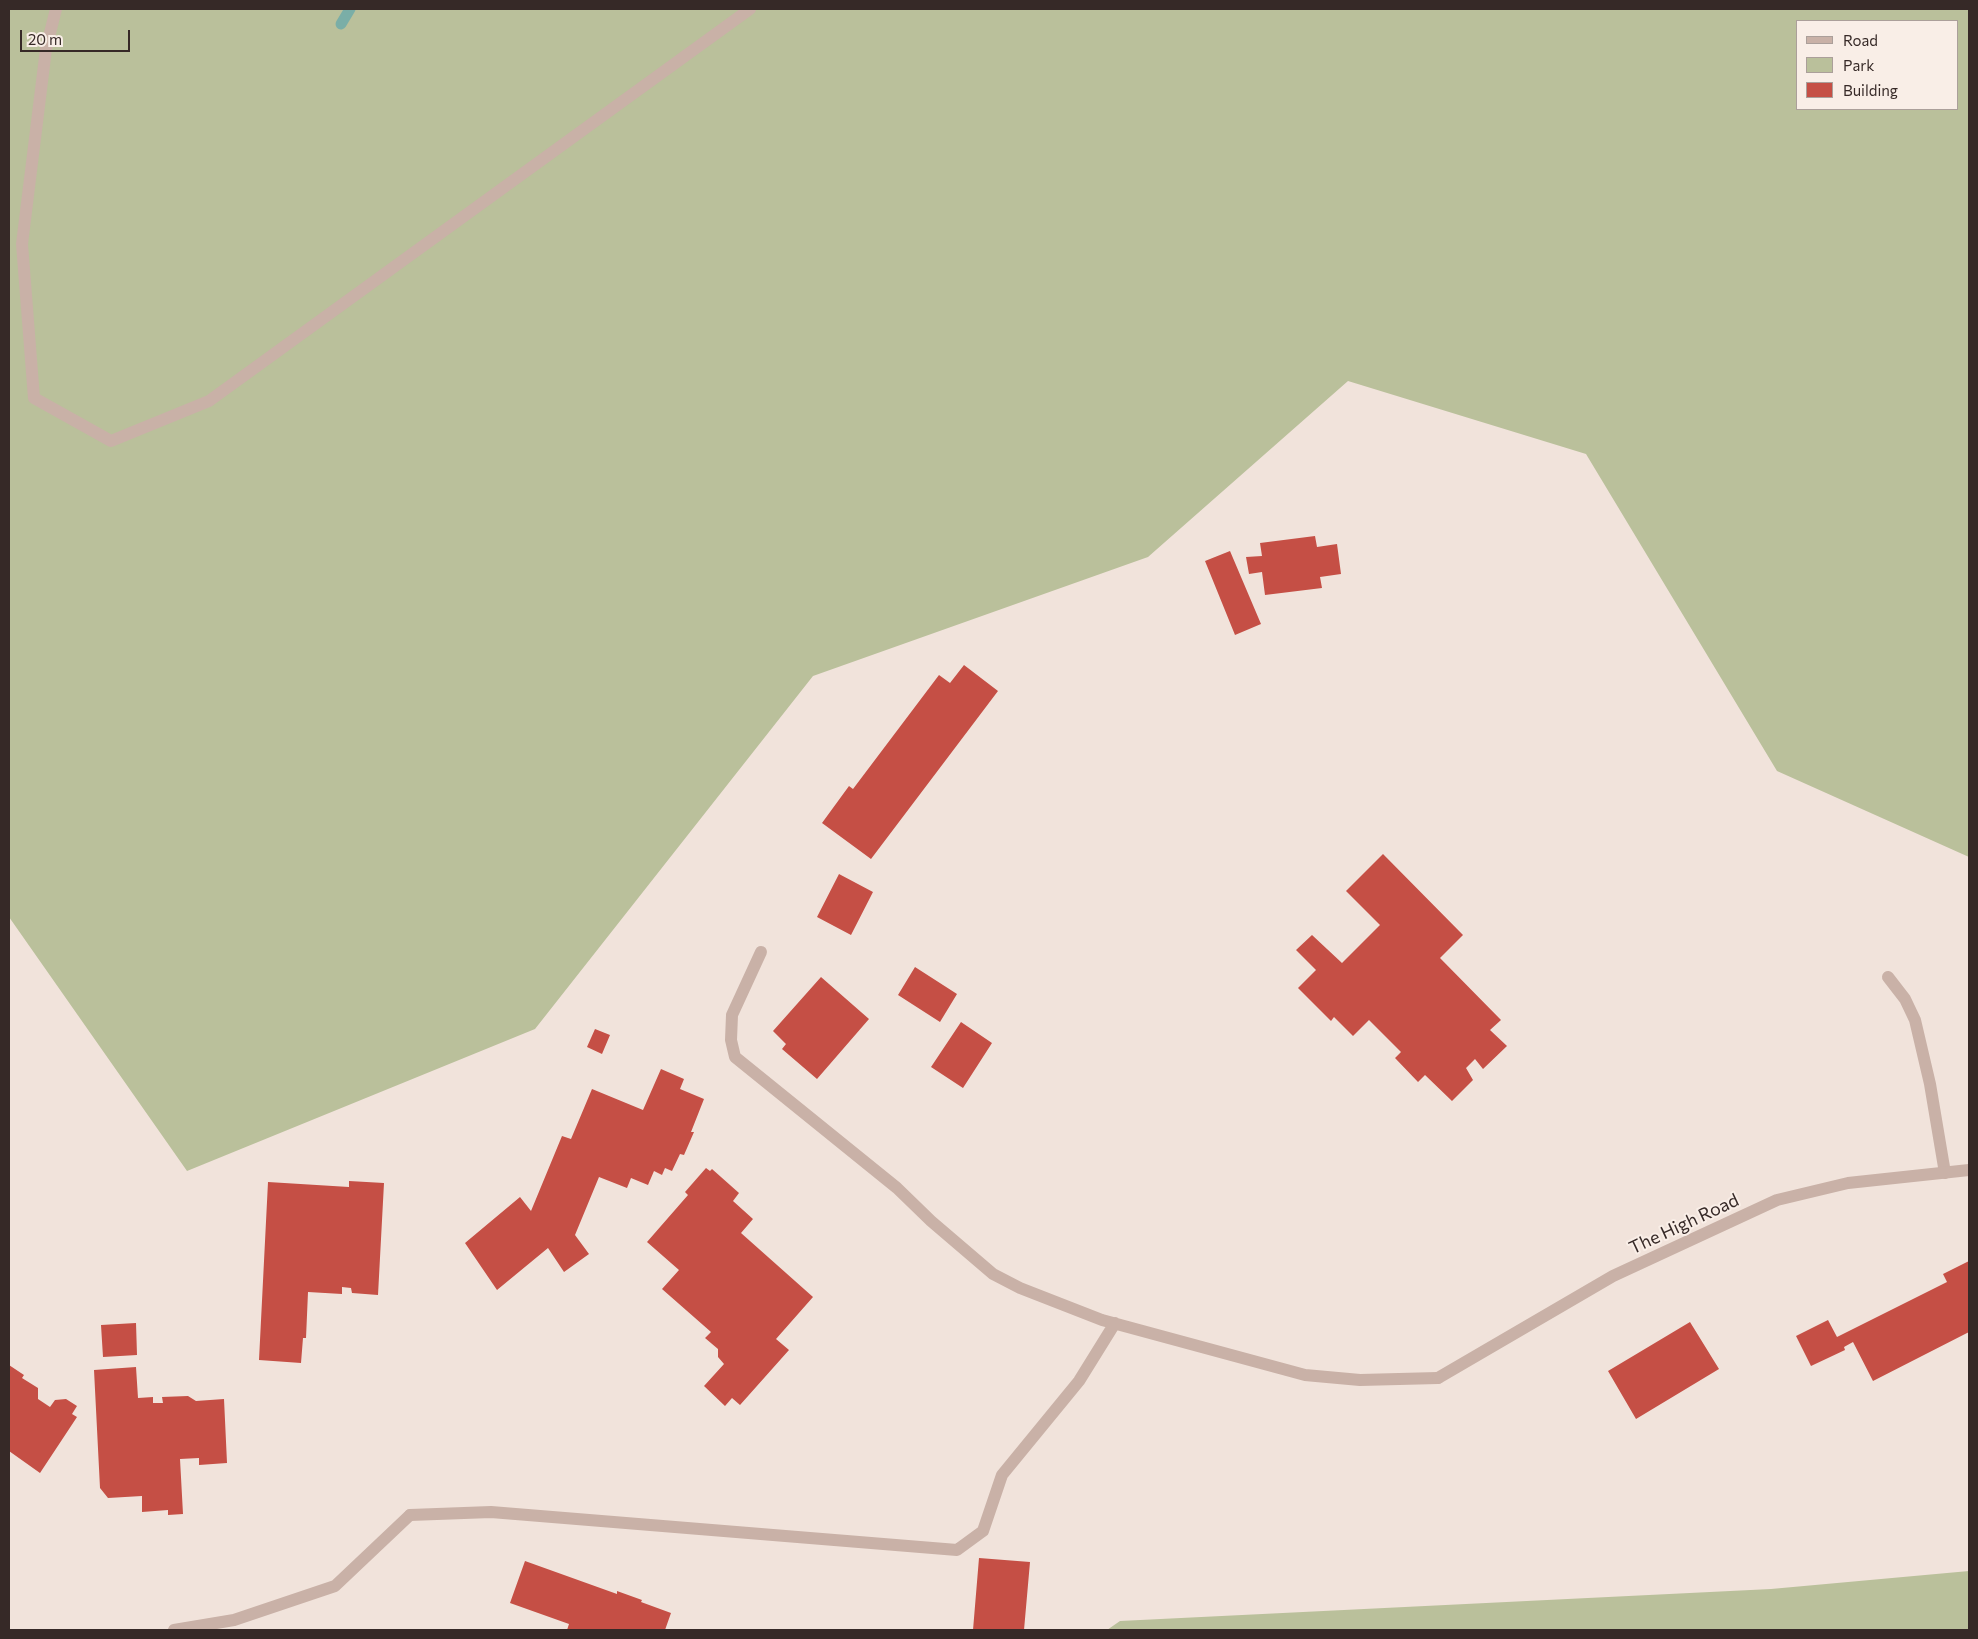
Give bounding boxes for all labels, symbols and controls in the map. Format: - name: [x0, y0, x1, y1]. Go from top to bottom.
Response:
- scale bar: [22, 20, 132, 52]
- legend: [1796, 20, 1958, 110]
- text: 20 m: [28, 30, 62, 48]
- text: Road: [1843, 31, 1878, 49]
- text: Park: [1843, 56, 1874, 74]
- text: Building: [1843, 81, 1898, 99]
- street label: The High Road: [1626, 1189, 1742, 1259]

